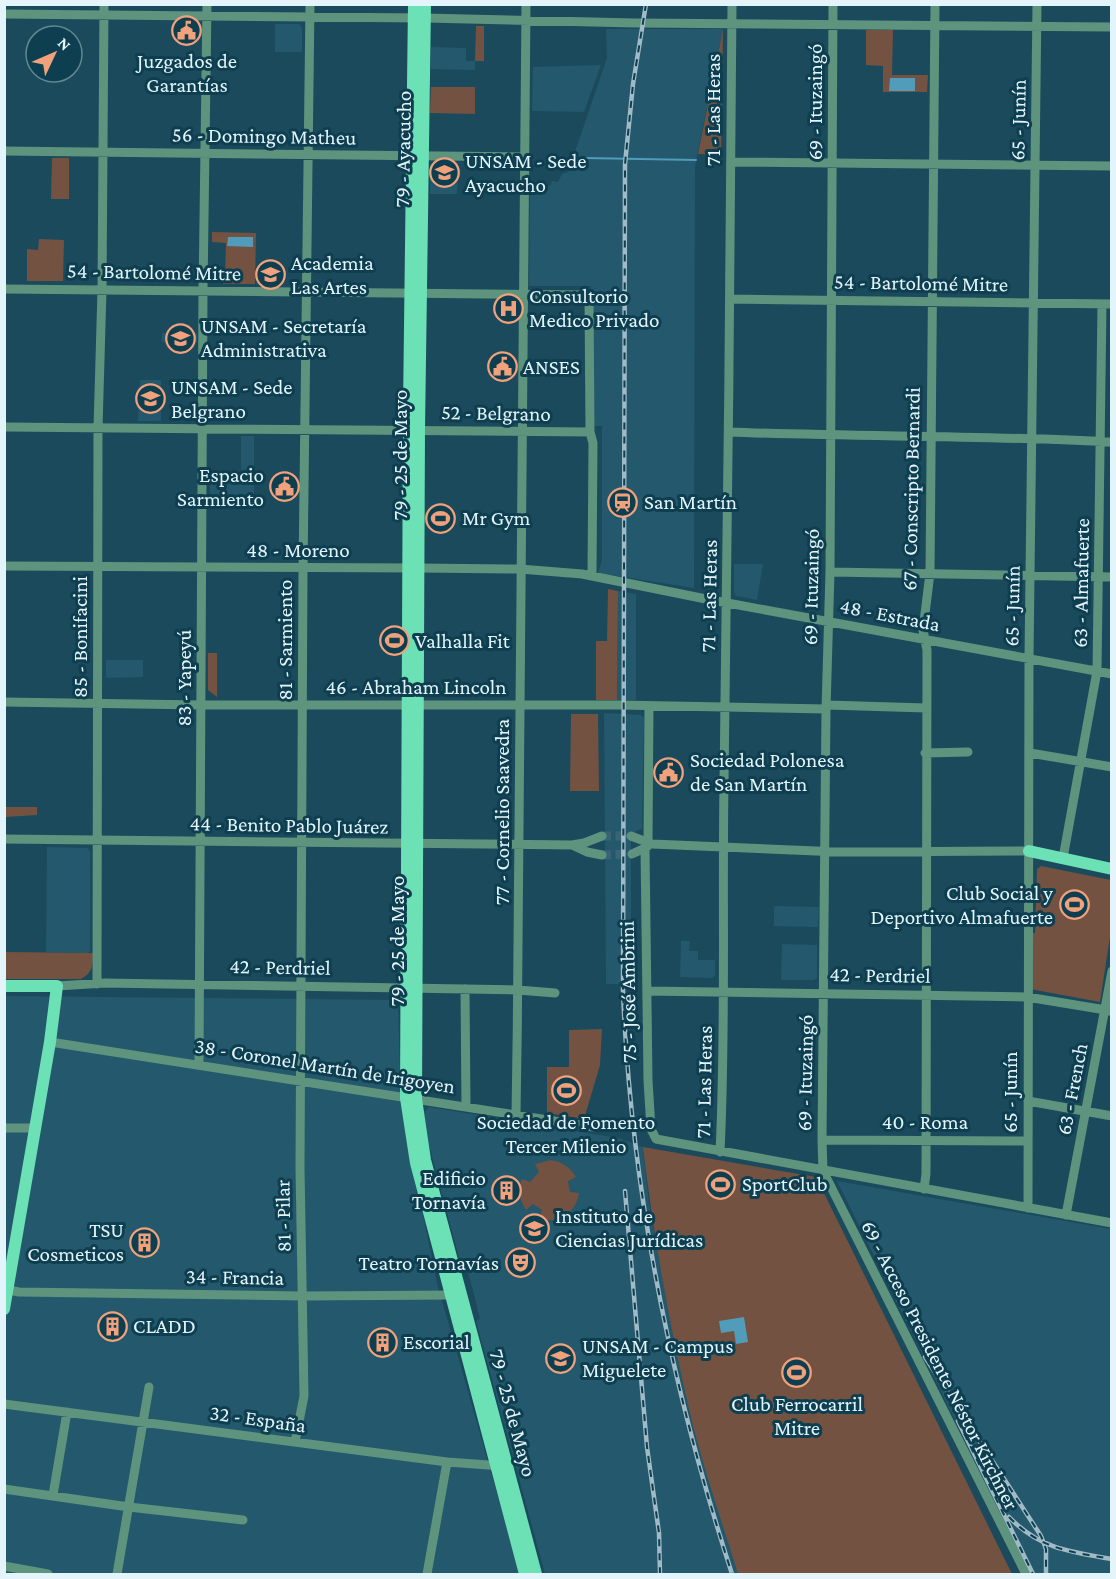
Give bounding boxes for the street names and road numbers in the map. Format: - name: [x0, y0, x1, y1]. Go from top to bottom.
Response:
- street label: 69 - Ituzaingó: [803, 44, 827, 160]
- street label: 71 - Las Heras: [701, 54, 725, 166]
- street label: 65 - Junín: [1005, 79, 1031, 161]
- street label: 79 - Ayacucho: [390, 90, 416, 208]
- street label: 56 - Domingo Matheu: [172, 122, 356, 150]
- street label: 54 - Bartolomé Mitre: [67, 258, 241, 286]
- street label: 54 - Bartolomé Mitre: [834, 269, 1008, 297]
- street label: 67 - Conscripto Bernardi: [897, 386, 925, 591]
- street label: 79 - 25 de Mayo: [388, 390, 412, 520]
- street label: 52 - Belgrano: [441, 400, 551, 426]
- street label: 63 - Almafuerte: [1068, 518, 1094, 648]
- street label: 69 - Ituzaingó: [798, 528, 824, 646]
- street label: 48 - Moreno: [246, 538, 350, 562]
- street label: 71 - Las Heras: [696, 540, 722, 652]
- street label: 65 - Junín: [999, 565, 1025, 647]
- street label: 85 - Bonifacini: [68, 575, 92, 698]
- street label: 81 - Sarmiento: [273, 580, 297, 700]
- street label: 48 - Estrada: [838, 594, 942, 637]
- street label: 83 - Yapeyú: [172, 630, 196, 726]
- street label: 46 - Abraham Lincoln: [325, 675, 507, 699]
- street label: 77 - Cornelio Saavedra: [490, 718, 514, 905]
- street label: 44 - Benito Pablo Juárez: [190, 811, 389, 839]
- street label: 79 - 25 de Mayo: [385, 876, 409, 1006]
- street label: 75 - José Ambrini: [615, 920, 641, 1063]
- street label: 42 - Perdriel: [229, 954, 331, 980]
- street label: 42 - Perdriel: [829, 962, 931, 988]
- street label: 69 - Ituzaingó: [792, 1014, 818, 1132]
- street label: 71 - Las Heras: [691, 1026, 717, 1138]
- street label: 38 - Coronel Martín de Irigoyen: [193, 1034, 457, 1098]
- street label: 63 - French: [1051, 1041, 1093, 1137]
- street label: 65 - Junín: [998, 1051, 1022, 1133]
- street label: 40 - Roma: [882, 1110, 969, 1134]
- street label: 81 - Pilar: [270, 1179, 296, 1252]
- street label: 69 - Acceso Presidente Néstor Kirchner: [856, 1216, 1024, 1514]
- street label: 34 - Francia: [186, 1264, 285, 1290]
- street label: 79 - 25 de Mayo: [484, 1347, 542, 1479]
- street label: 32 - España: [208, 1400, 308, 1438]

